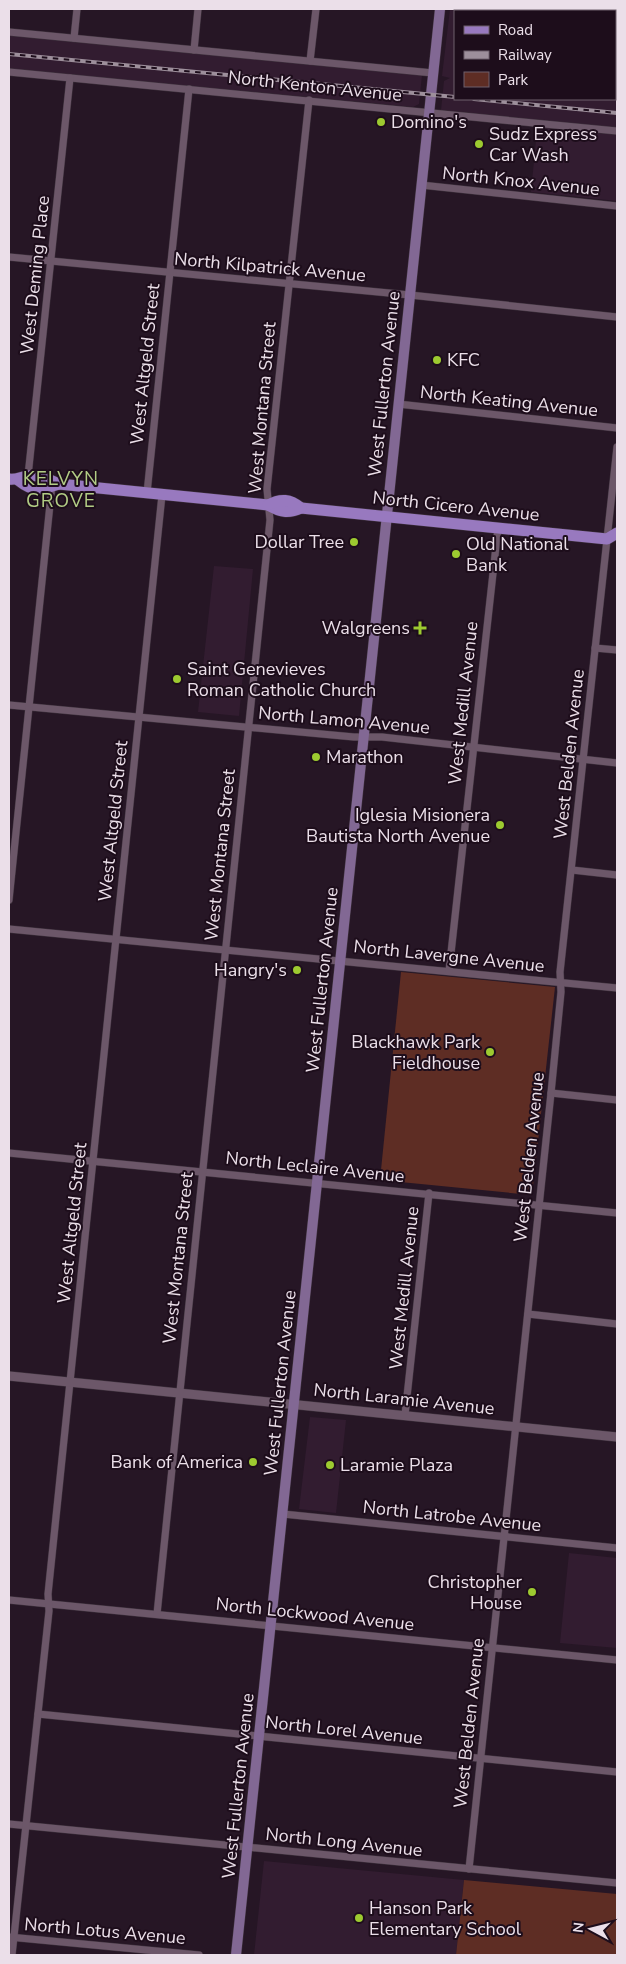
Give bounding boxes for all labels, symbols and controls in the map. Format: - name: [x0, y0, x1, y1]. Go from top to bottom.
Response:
- legend: [454, 10, 616, 100]
- text: Road: [498, 20, 533, 40]
- text: Railway: [498, 45, 552, 65]
- street label: North Kenton Avenue: [227, 65, 403, 107]
- text: Park: [498, 70, 528, 90]
- place label: Domino's: [391, 110, 467, 134]
- marker: Domino's: [375, 116, 387, 128]
- place label: Sudz Express Car Wash: [489, 122, 597, 167]
- marker: Sudz Express Car Wash: [473, 138, 485, 150]
- street label: North Knox Avenue: [441, 161, 601, 201]
- street label: West Deming Place: [15, 194, 55, 356]
- street label: North Kilpatrick Avenue: [173, 247, 367, 287]
- street label: West Altgeld Street: [125, 282, 165, 446]
- street label: West Fullerton Avenue: [362, 290, 406, 478]
- street label: West Montana Street: [243, 320, 282, 495]
- place label: KFC: [447, 348, 480, 372]
- marker: KFC: [431, 354, 443, 366]
- street label: North Keating Avenue: [419, 380, 599, 422]
- district label: KELVYN GROVE: [23, 466, 99, 514]
- street label: North Cicero Avenue: [371, 485, 541, 527]
- place label: Dollar Tree: [254, 530, 344, 554]
- place label: Old National Bank: [466, 532, 569, 577]
- marker: Dollar Tree: [348, 536, 360, 548]
- marker: Old National Bank: [450, 548, 462, 560]
- place label: Walgreens: [322, 616, 410, 640]
- street label: West Medill Avenue: [442, 620, 484, 786]
- marker: Walgreens: [414, 622, 426, 634]
- place label: Saint Genevieves Roman Catholic Church: [187, 657, 376, 702]
- street label: West Belden Avenue: [548, 668, 590, 840]
- marker: Saint Genevieves Roman Catholic Church: [171, 673, 183, 685]
- street label: North Lamon Avenue: [257, 701, 431, 739]
- street label: West Altgeld Street: [93, 739, 133, 903]
- place label: Marathon: [326, 745, 404, 769]
- marker: Marathon: [310, 751, 322, 763]
- street label: West Montana Street: [199, 767, 241, 942]
- place label: Iglesia Misionera Bautista North Avenue: [306, 803, 490, 848]
- marker: Iglesia Misionera Bautista North Avenue: [494, 819, 506, 831]
- street label: West Fullerton Avenue: [300, 886, 344, 1074]
- street label: North Lavergne Avenue: [352, 934, 546, 978]
- place label: Hangry's: [214, 958, 287, 982]
- marker: Hangry's: [291, 964, 303, 976]
- place label: Blackhawk Park Fieldhouse: [351, 1030, 481, 1075]
- marker: Blackhawk Park Fieldhouse: [484, 1046, 496, 1058]
- street label: West Belden Avenue: [508, 1071, 550, 1243]
- street label: West Altgeld Street: [52, 1141, 92, 1305]
- street label: North Leclaire Avenue: [224, 1146, 406, 1188]
- street label: West Montana Street: [157, 1170, 199, 1345]
- street label: West Medill Avenue: [383, 1205, 425, 1371]
- street label: West Fullerton Avenue: [258, 1289, 302, 1477]
- street label: North Laramie Avenue: [312, 1378, 496, 1420]
- place label: Bank of America: [110, 1450, 243, 1474]
- place label: Laramie Plaza: [340, 1453, 453, 1477]
- marker: Bank of America: [247, 1456, 259, 1468]
- marker: Laramie Plaza: [324, 1459, 336, 1471]
- street label: North Latrobe Avenue: [362, 1495, 542, 1537]
- place label: Christopher House: [428, 1570, 523, 1615]
- marker: Christopher House: [526, 1586, 538, 1598]
- street label: North Lockwood Avenue: [215, 1592, 415, 1636]
- street label: West Belden Avenue: [448, 1637, 490, 1809]
- street label: West Fullerton Avenue: [216, 1692, 260, 1880]
- street label: North Lorel Avenue: [264, 1710, 424, 1750]
- street label: North Long Avenue: [264, 1822, 424, 1862]
- place label: Hanson Park Elementary School: [369, 1896, 522, 1941]
- north arrow: [566, 1904, 616, 1954]
- street label: North Lotus Avenue: [23, 1912, 187, 1950]
- marker: Hanson Park Elementary School: [353, 1912, 365, 1924]
- text: N: [569, 1921, 589, 1934]

